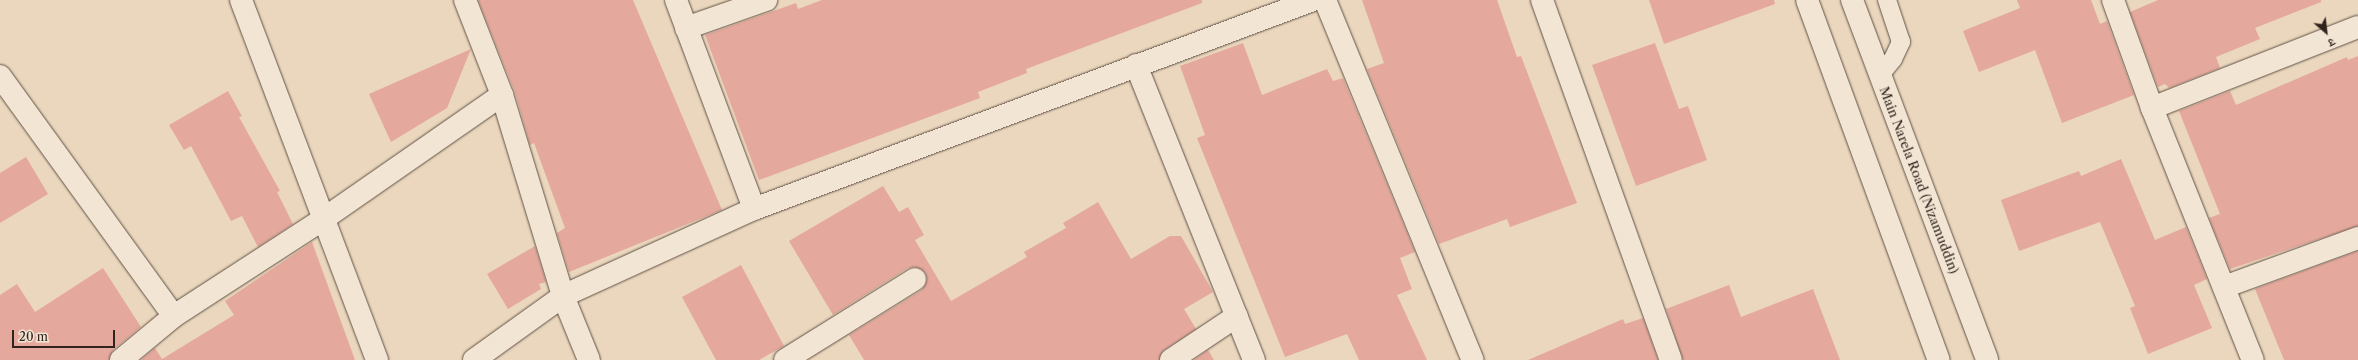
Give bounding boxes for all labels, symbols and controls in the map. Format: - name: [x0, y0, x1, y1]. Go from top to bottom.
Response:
- north arrow: [2306, 12, 2346, 52]
- text: उ: [2326, 35, 2337, 50]
- street label: Main Narela Road (Nizamuddin): [1876, 84, 1962, 276]
- scale bar: [14, 322, 117, 348]
- text: 20 m: [19, 329, 48, 344]

